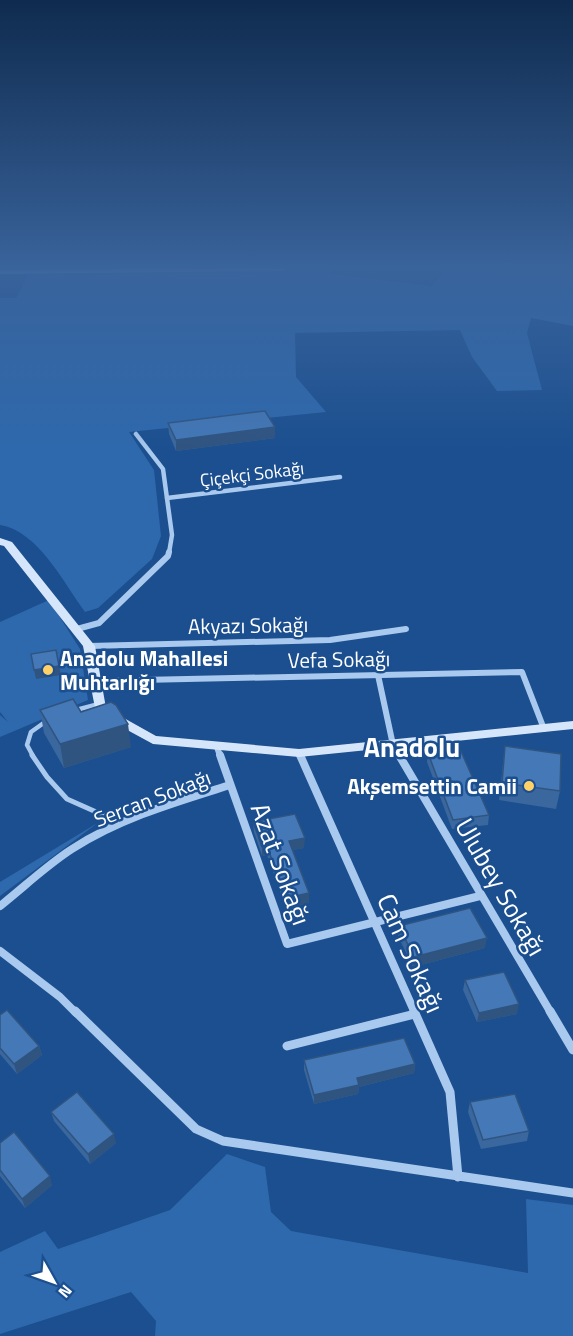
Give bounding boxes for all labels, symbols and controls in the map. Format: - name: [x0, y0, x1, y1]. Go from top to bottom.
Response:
- street label: Çiçekçi Sokağı: [198, 454, 306, 494]
- street label: Akyazı Sokağı: [188, 608, 308, 642]
- place label: Anadolu Mahallesi Muhtarlığı: [60, 642, 228, 698]
- street label: Vefa Sokağı: [287, 642, 391, 676]
- marker: Anadolu Mahallesi Muhtarlığı: [41, 663, 55, 677]
- district label: Anadolu: [364, 726, 460, 767]
- street label: Sercan Sokağı: [89, 761, 215, 835]
- place label: Akşemsettin Camii: [347, 770, 517, 802]
- marker: Akşemsettin Camii: [522, 779, 536, 793]
- street label: Azat Sokağı: [241, 797, 321, 931]
- street label: Ulubey Sokağı: [446, 811, 556, 963]
- street label: Cam Sokağı: [367, 887, 455, 1019]
- north arrow: [24, 1252, 84, 1312]
- text: N: [53, 1280, 78, 1304]

